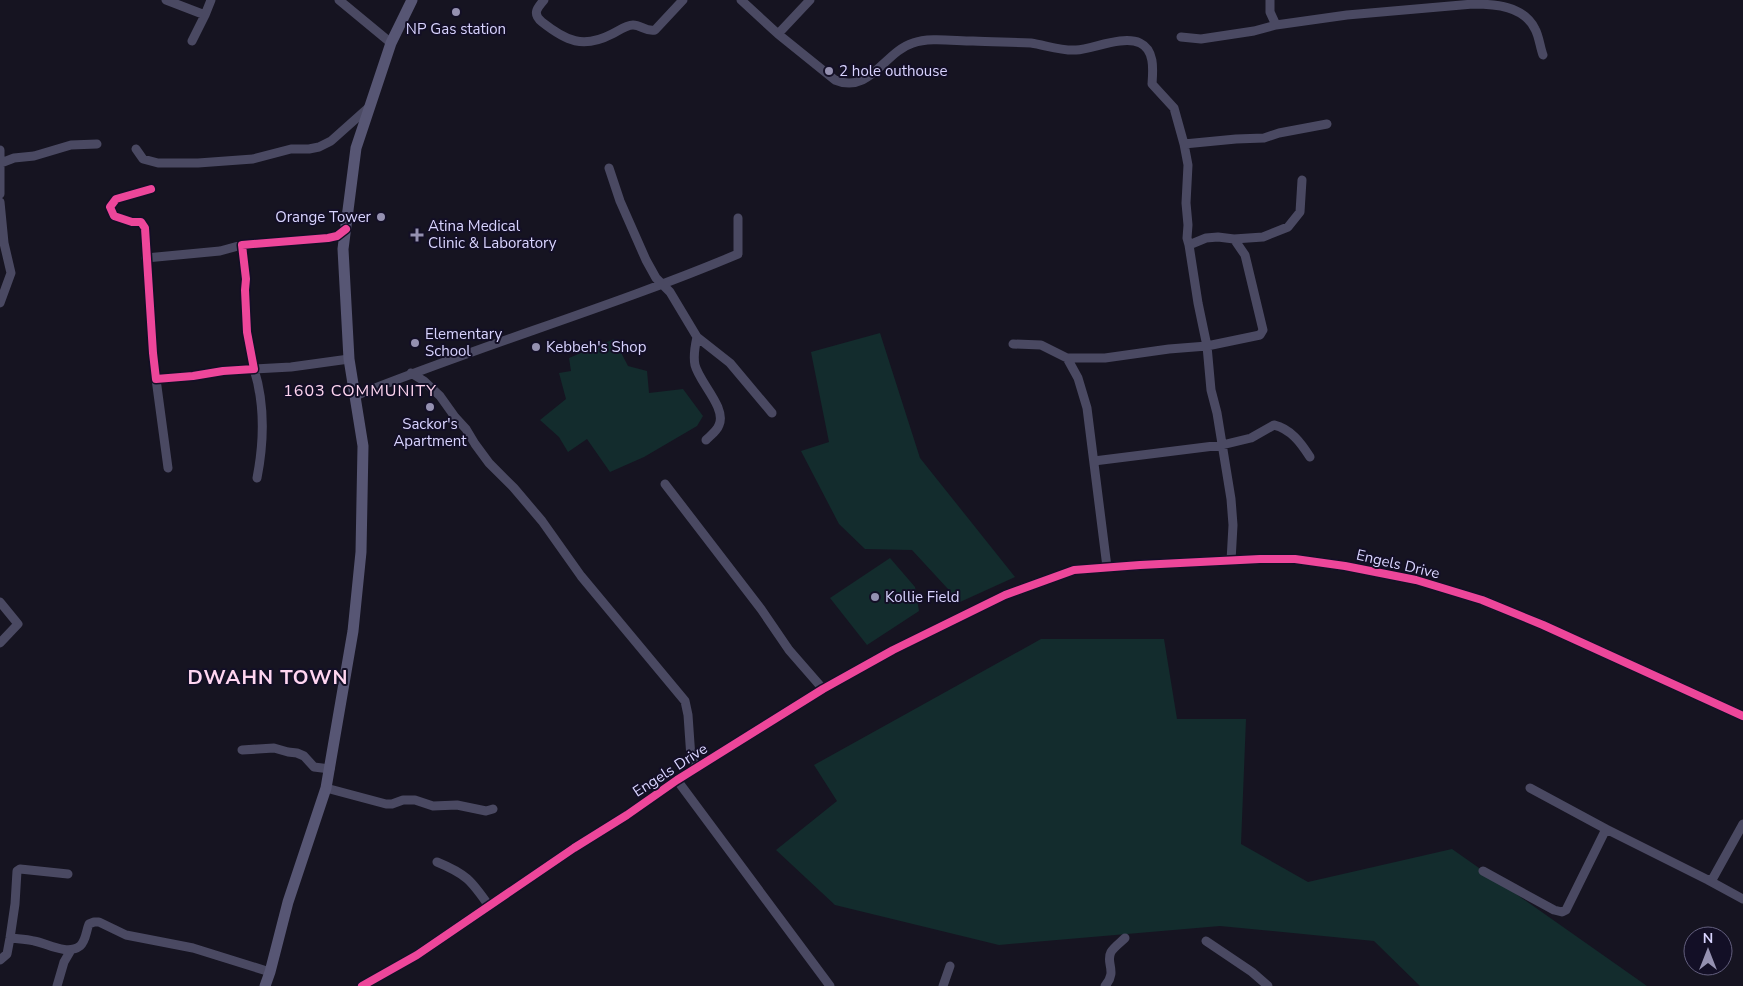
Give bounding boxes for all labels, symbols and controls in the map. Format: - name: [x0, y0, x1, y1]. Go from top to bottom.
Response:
- marker: NP Gas station: [450, 6, 462, 18]
- place label: NP Gas station: [406, 19, 506, 39]
- place label: 2 hole outhouse: [839, 61, 947, 81]
- marker: 2 hole outhouse: [823, 65, 835, 77]
- place label: Orange Tower: [275, 207, 372, 227]
- marker: Orange Tower: [375, 211, 387, 223]
- place label: Atina Medical Clinic & Laboratory: [428, 216, 557, 253]
- marker: Atina Medical Clinic & Laboratory: [410, 228, 424, 242]
- place label: Elementary School: [425, 324, 502, 361]
- marker: Elementary School: [409, 337, 421, 349]
- place label: Kebbeh's Shop: [546, 337, 647, 357]
- marker: Kebbeh's Shop: [530, 341, 542, 353]
- district label: 1603 COMMUNITY: [283, 380, 437, 402]
- marker: Sackor's Apartment: [424, 401, 436, 413]
- place label: Sackor's Apartment: [393, 414, 467, 451]
- street label: Engels Drive: [1354, 545, 1442, 583]
- place label: Kollie Field: [885, 587, 960, 607]
- marker: Kollie Field: [869, 591, 881, 603]
- district label: DWAHN TOWN: [188, 664, 348, 691]
- street label: Engels Drive: [629, 738, 711, 802]
- north arrow: [1683, 926, 1733, 976]
- text: N: [1703, 929, 1713, 948]

